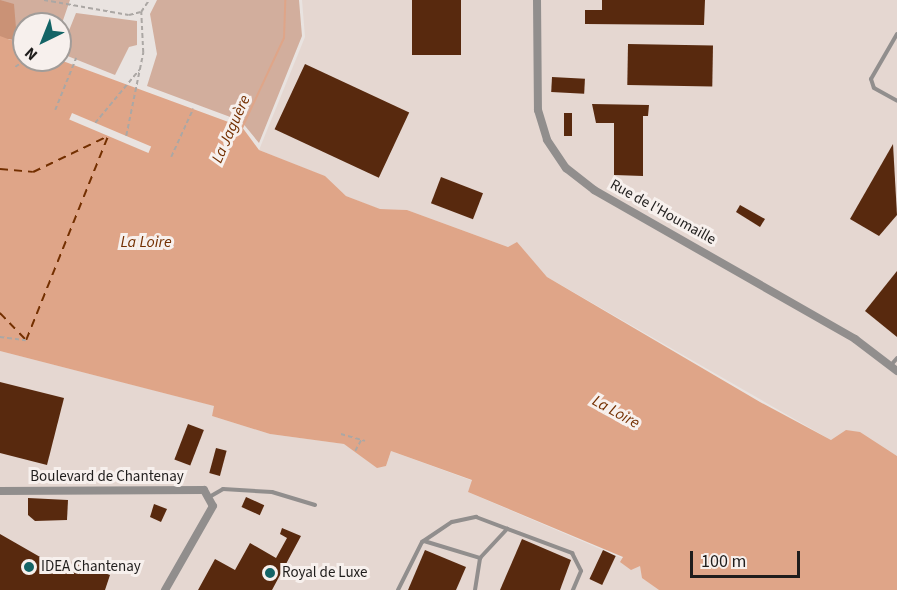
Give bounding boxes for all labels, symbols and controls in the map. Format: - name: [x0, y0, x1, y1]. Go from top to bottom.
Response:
- north arrow: [12, 12, 72, 72]
- text: N: [20, 42, 42, 65]
- water label: La Jaguère: [208, 92, 254, 166]
- street label: Rue de l'Houmaille: [607, 175, 719, 249]
- water label: La Loire: [120, 232, 172, 252]
- water label: La Loire: [589, 391, 643, 433]
- street label: Boulevard de Chantenay: [30, 468, 184, 486]
- scale bar: [693, 539, 802, 577]
- text: 100 m: [701, 549, 746, 574]
- place label: IDEA Chantenay: [41, 558, 141, 576]
- marker: IDEA Chantenay: [22, 560, 36, 574]
- place label: Royal de Luxe: [282, 564, 367, 582]
- marker: Royal de Luxe: [263, 566, 277, 580]

